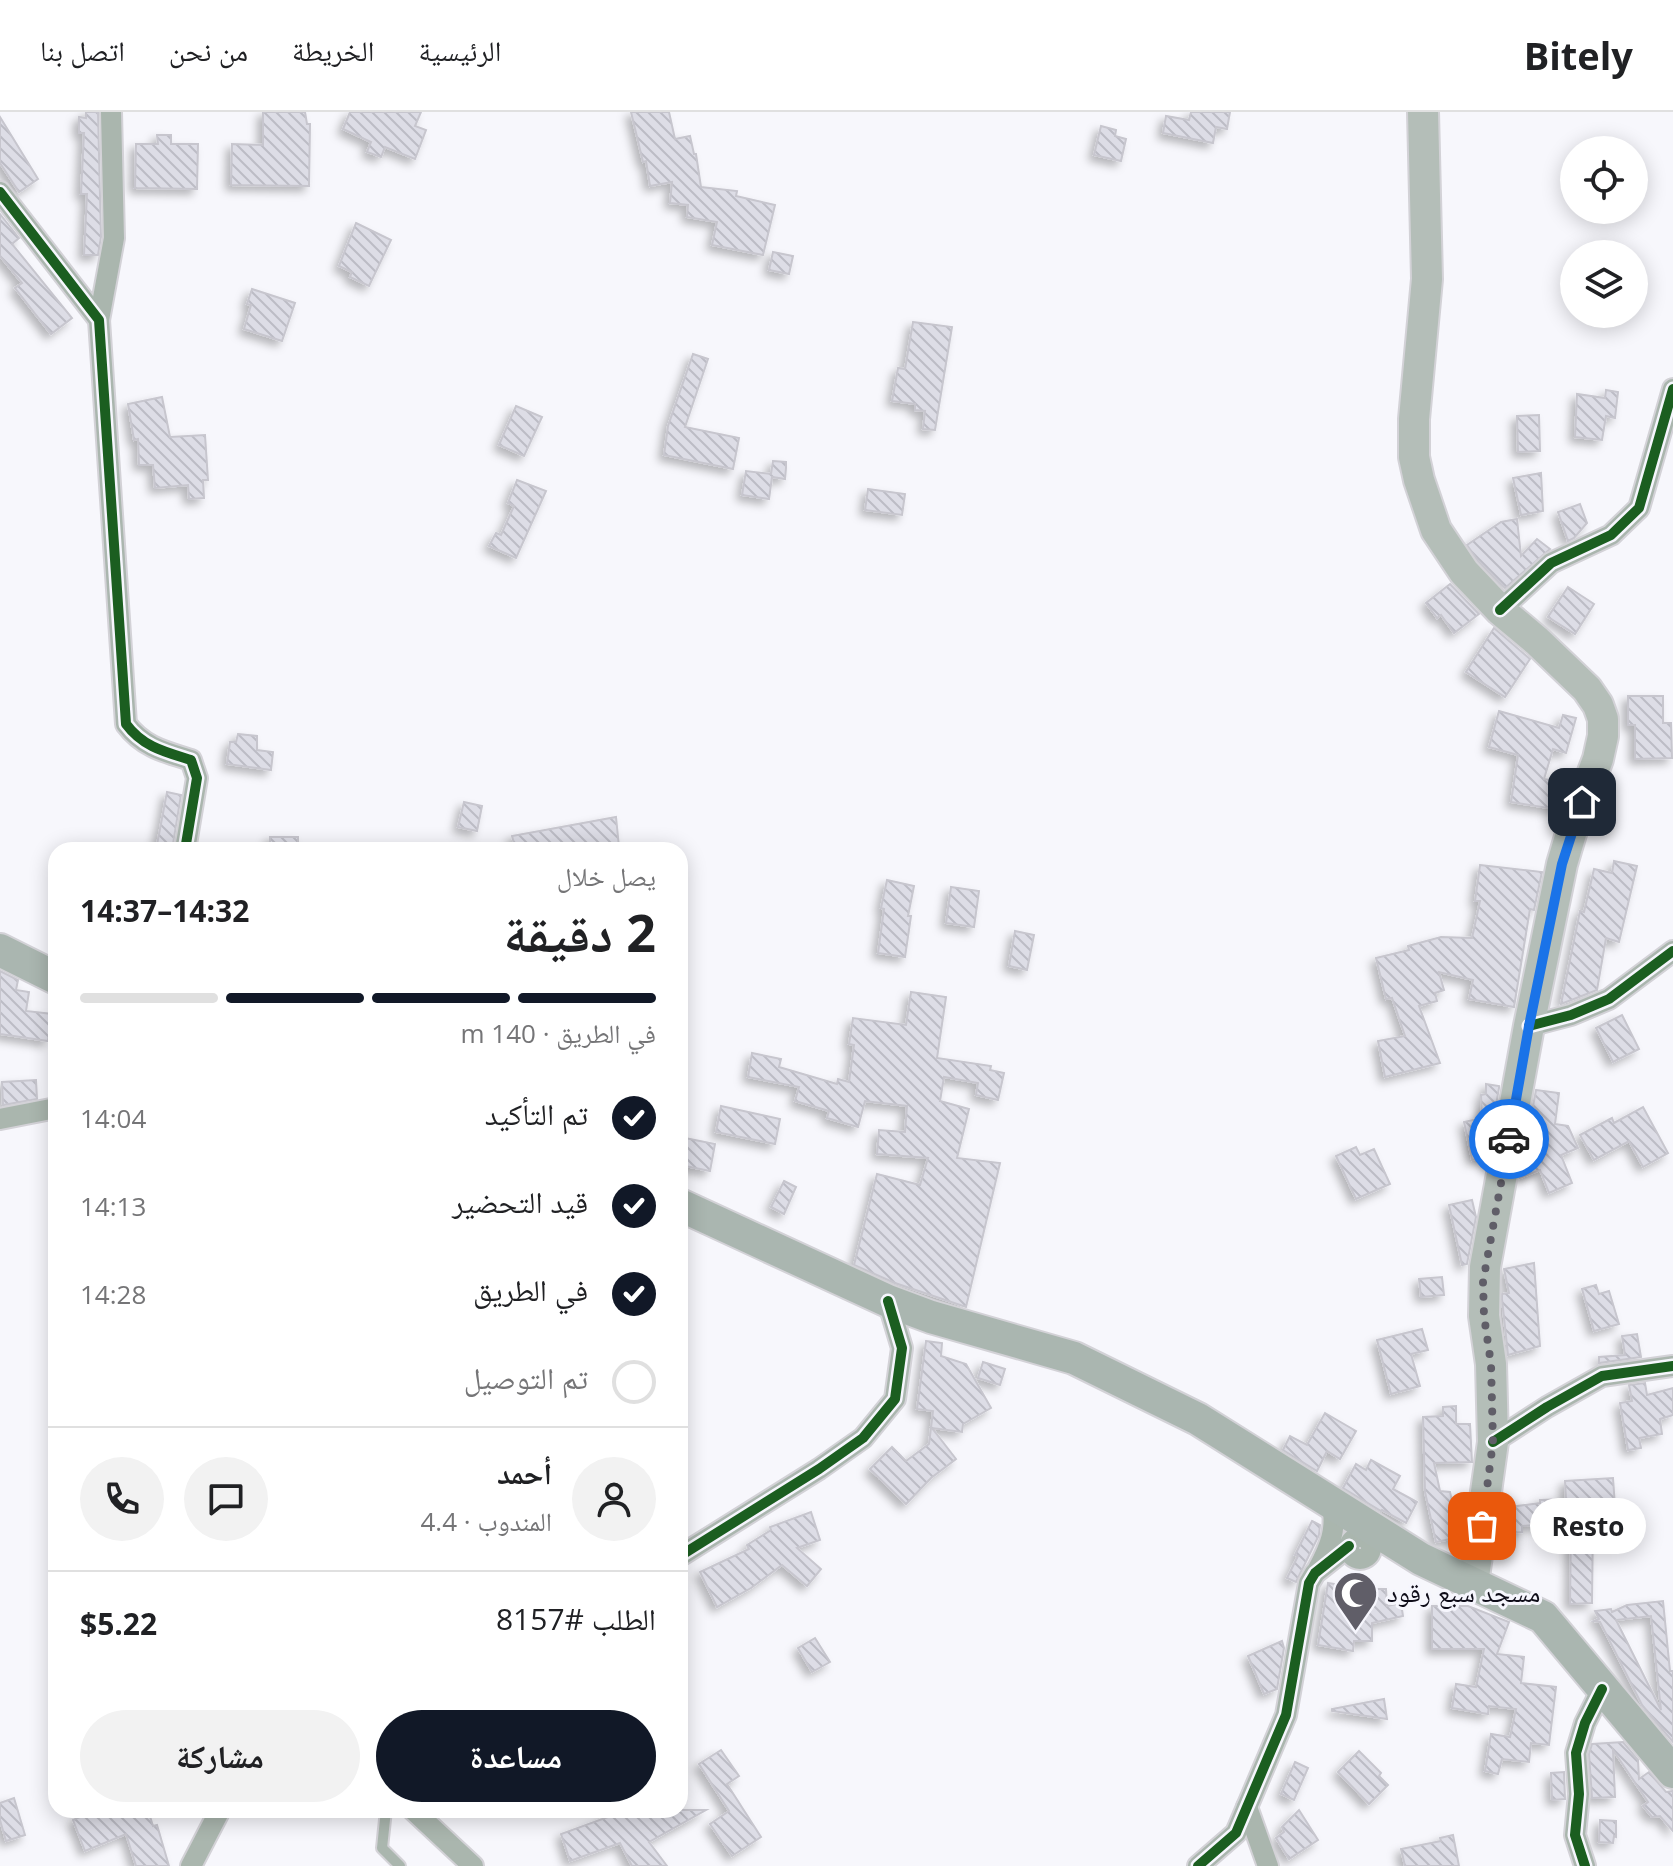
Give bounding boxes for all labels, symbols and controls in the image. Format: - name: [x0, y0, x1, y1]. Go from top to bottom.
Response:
- text: Bitely: [1524, 29, 1633, 81]
- text: اتصل بنا: [40, 31, 125, 69]
- text: من نحن: [169, 31, 248, 69]
- text: الخريطة: [292, 31, 374, 69]
- text: الرئيسية: [418, 31, 501, 69]
- map controls: [1560, 136, 1648, 328]
- button: locate: [1560, 136, 1648, 224]
- button: layers: [1560, 240, 1648, 328]
- pin: [1548, 768, 1616, 836]
- icon: home: [1560, 780, 1604, 824]
- text: يصل خلال: [557, 858, 656, 894]
- text: 14:32–14:37: [80, 890, 249, 931]
- text: 2 دقيقة: [504, 896, 656, 967]
- text: في الطريق · 140 m: [461, 1015, 656, 1051]
- text: تم التأكيد: [485, 1093, 588, 1134]
- icon: check: [612, 1096, 656, 1140]
- courier: [1469, 1099, 1549, 1179]
- text: 14:04: [80, 1100, 146, 1136]
- icon: car: [1487, 1117, 1531, 1161]
- text: قيد التحضير: [452, 1181, 588, 1222]
- icon: check: [612, 1184, 656, 1228]
- text: 14:13: [80, 1188, 146, 1224]
- text: في الطريق: [473, 1269, 588, 1310]
- icon: check: [612, 1272, 656, 1316]
- text: 14:28: [80, 1276, 146, 1312]
- text: تم التوصيل: [464, 1357, 588, 1398]
- text: أحمد: [497, 1452, 552, 1493]
- button: phone: [80, 1457, 164, 1541]
- button: chat: [184, 1457, 268, 1541]
- button: person: [572, 1457, 656, 1541]
- pin: [1448, 1492, 1516, 1560]
- callout: Resto: [1530, 1498, 1646, 1554]
- text: المندوب · 4.4: [421, 1503, 552, 1539]
- icon: bag: [1460, 1504, 1504, 1548]
- text: Resto: [1552, 1508, 1624, 1544]
- mosque icon: مسجد سبع رقود: [1332, 1569, 1380, 1632]
- place label: مسجد سبع رقود: [1387, 1574, 1540, 1610]
- text: الطلب #8157: [496, 1598, 656, 1639]
- text: $5.22: [80, 1603, 157, 1644]
- button: مشاركة: [80, 1710, 360, 1802]
- button: مساعدة: [376, 1710, 656, 1802]

